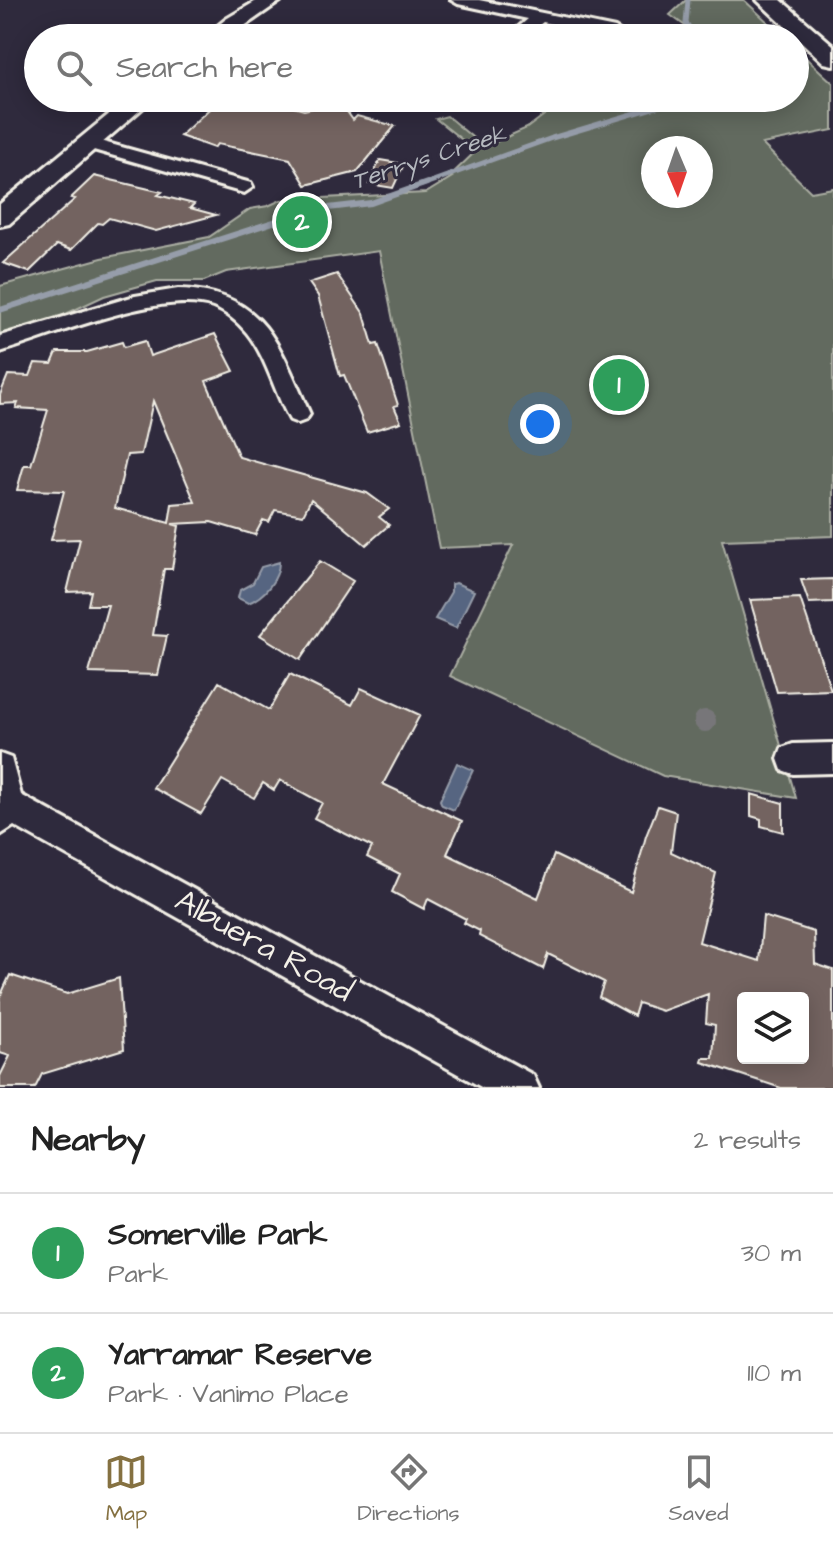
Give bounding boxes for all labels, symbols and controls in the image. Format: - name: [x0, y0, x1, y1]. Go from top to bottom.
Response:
- search box: [24, 24, 809, 112]
- icon: search: [52, 46, 96, 90]
- text: Search here: [116, 47, 293, 89]
- water label: Terrys Creek: [348, 117, 512, 199]
- north arrow: [641, 136, 713, 208]
- pin: 2: [276, 192, 328, 252]
- pin: 1: [593, 355, 645, 415]
- your location: [520, 404, 560, 444]
- street label: Albuera Road: [167, 878, 361, 1014]
- map controls: [737, 992, 809, 1064]
- button: layers: [737, 992, 809, 1064]
- text: Nearby: [32, 1116, 146, 1164]
- text: 2 results: [693, 1122, 801, 1158]
- text: Somerville Park: [108, 1214, 327, 1256]
- text: 1: [56, 1235, 60, 1271]
- text: 30 m: [741, 1235, 801, 1271]
- text: Park: [108, 1256, 168, 1292]
- text: Yarramar Reserve: [108, 1334, 372, 1376]
- text: 2: [51, 1355, 65, 1391]
- text: 110 m: [747, 1355, 801, 1391]
- text: Park · Vanimo Place: [108, 1376, 349, 1412]
- tab: Map: [104, 1450, 148, 1529]
- tab: Directions: [357, 1450, 460, 1529]
- tab: Saved: [669, 1450, 729, 1529]

